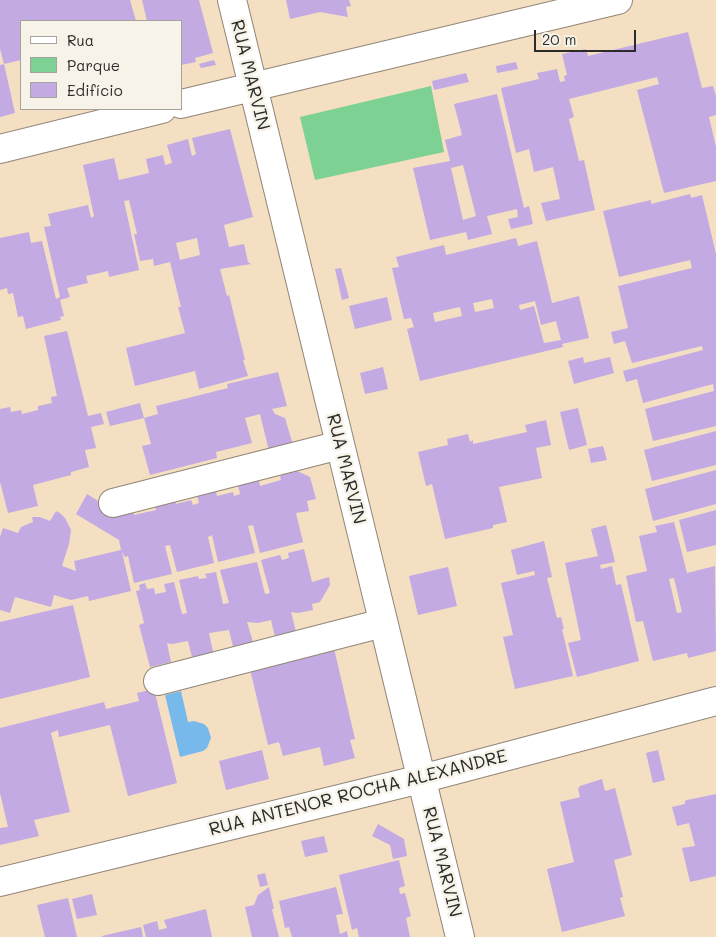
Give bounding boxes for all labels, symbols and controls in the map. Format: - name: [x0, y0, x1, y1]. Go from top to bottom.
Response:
- street label: RUA MARVIN: [226, 18, 274, 132]
- legend: [20, 20, 182, 110]
- scale bar: [536, 20, 638, 52]
- text: 20 m: [542, 29, 576, 49]
- text: Rua: [67, 30, 94, 50]
- text: Parque: [67, 55, 120, 75]
- text: Edifício: [67, 80, 123, 100]
- street label: RUA MARVIN: [322, 412, 370, 526]
- street label: RUA ANTENOR ROCHA ALEXANDRE: [207, 745, 509, 841]
- street label: RUA MARVIN: [418, 805, 466, 919]

